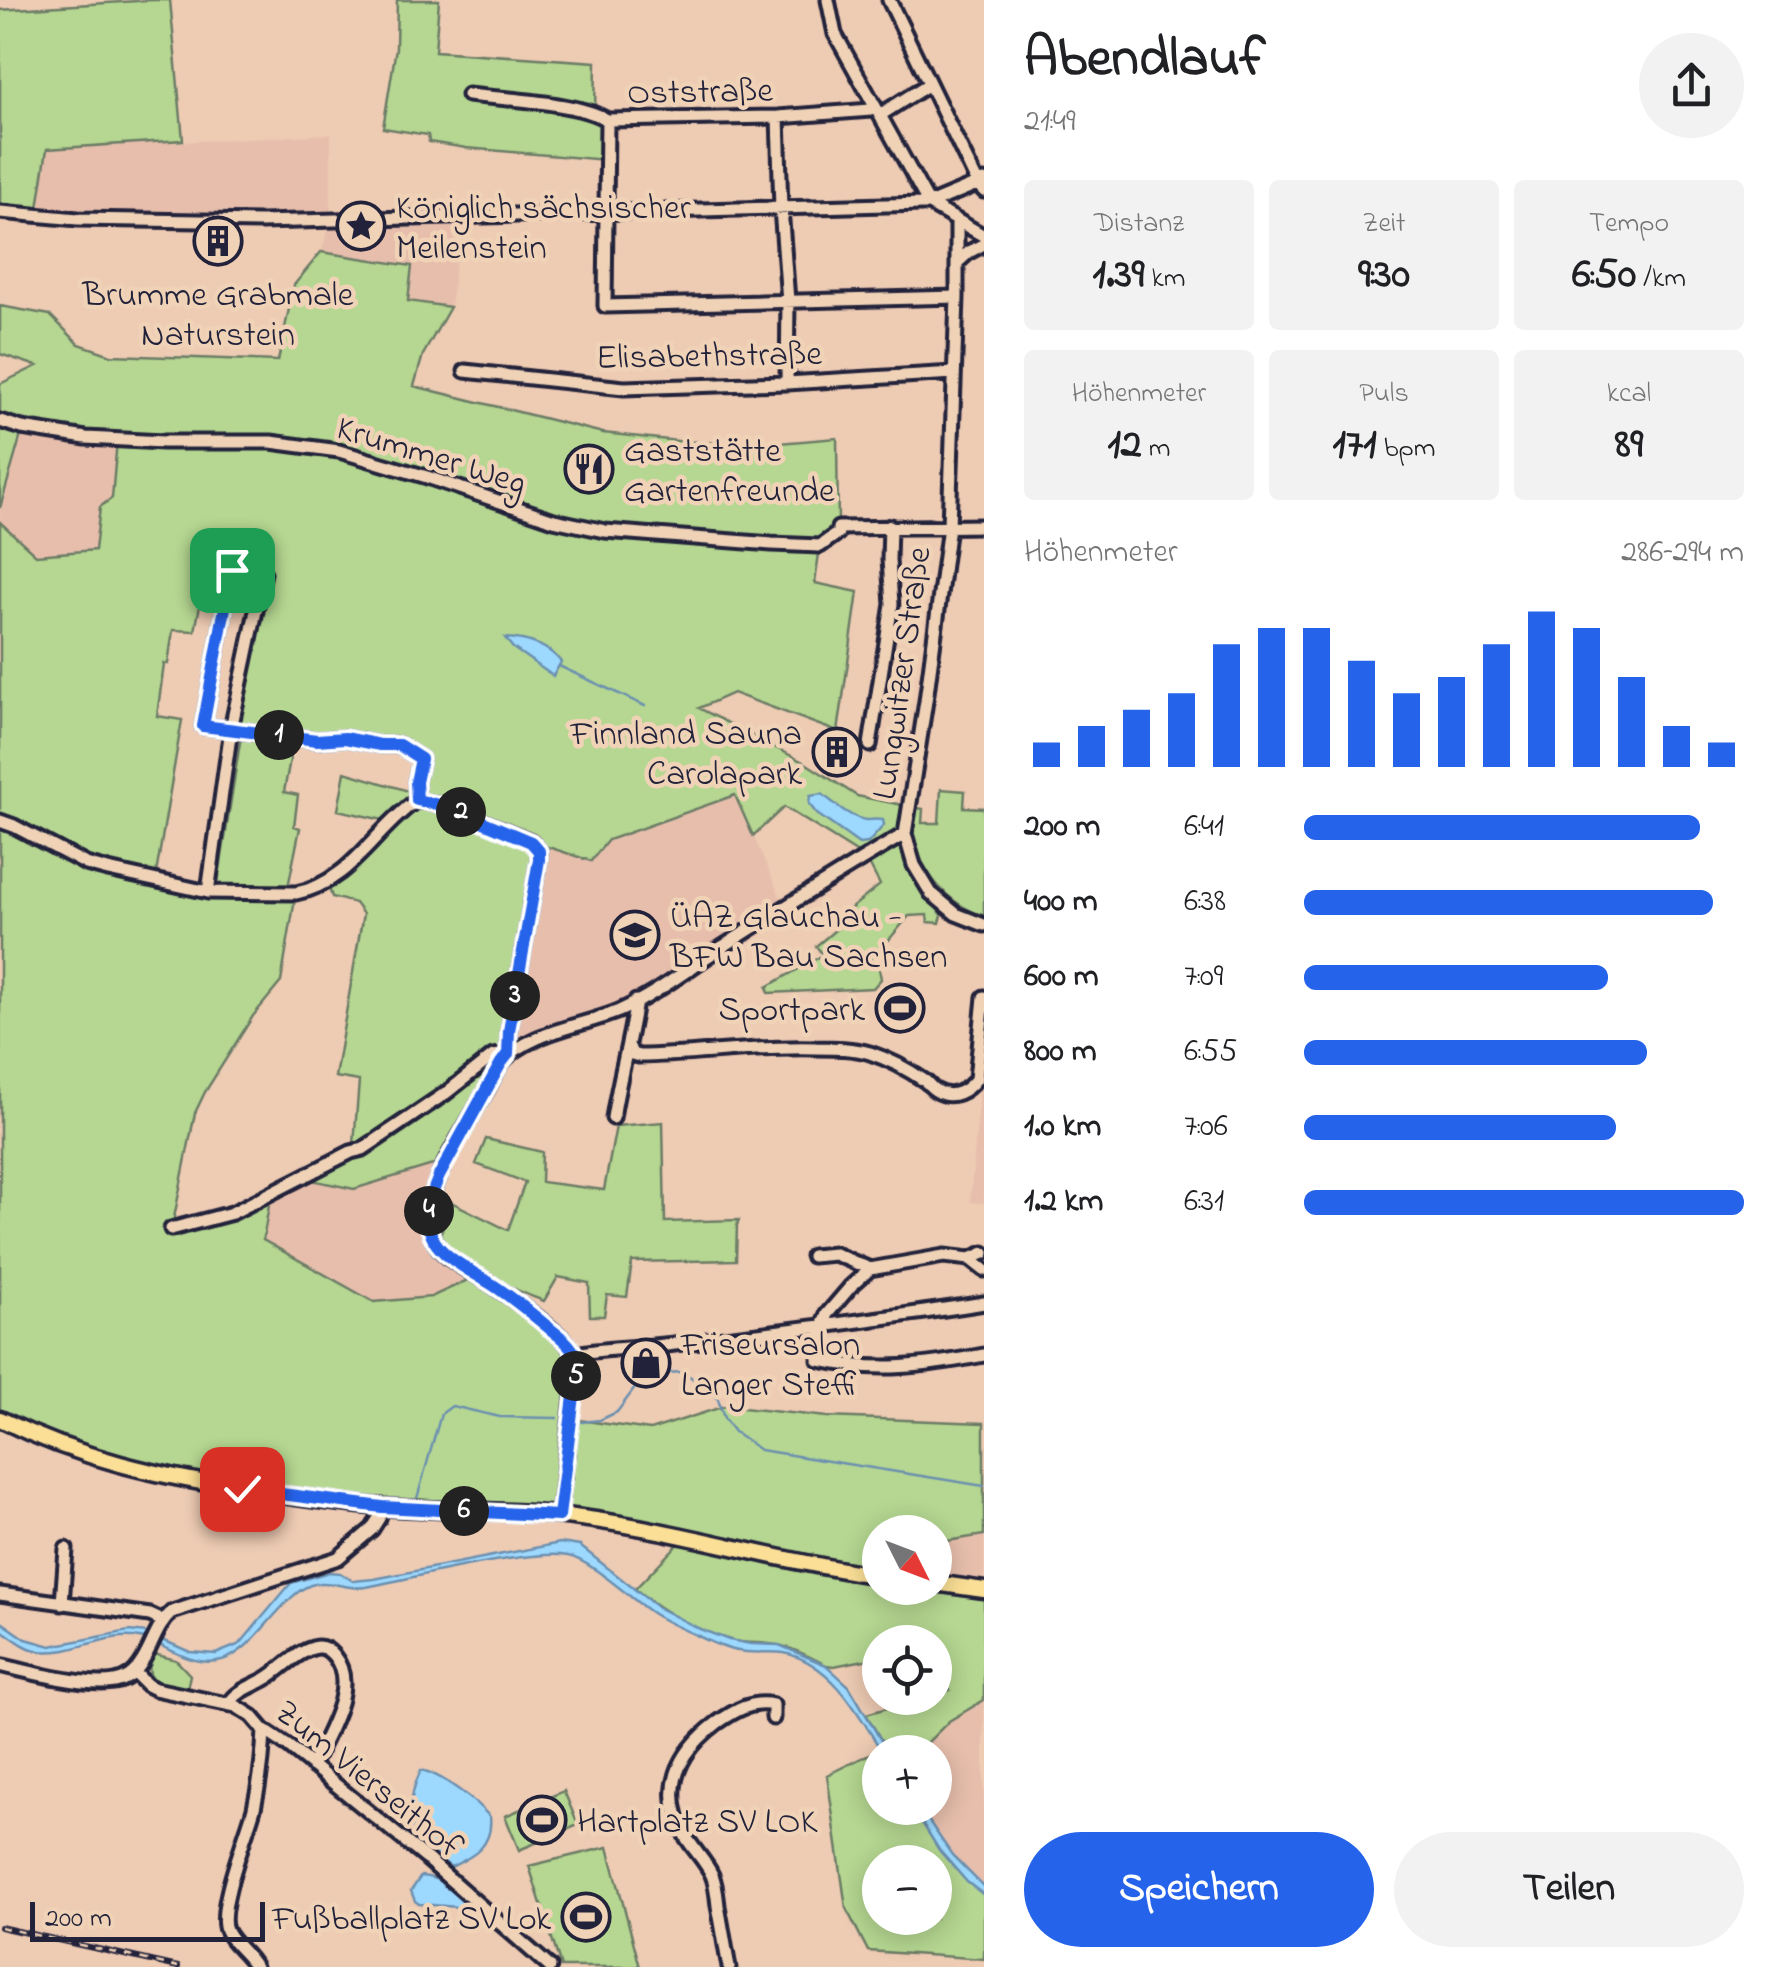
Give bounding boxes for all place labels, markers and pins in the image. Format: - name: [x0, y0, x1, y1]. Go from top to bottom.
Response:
- place label: Königlich sächsischer Meilenstein: [396, 184, 691, 275]
- place icon: Königlich sächsischer Meilenstein: [335, 200, 387, 252]
- building icon: Brumme Grabmale Naturstein: [192, 215, 244, 267]
- place label: Brumme Grabmale Naturstein: [82, 271, 354, 362]
- place label: Gaststätte Gartenfreunde: [624, 427, 835, 518]
- restaurant icon: Gaststätte Gartenfreunde: [563, 443, 615, 495]
- pin: [190, 528, 275, 613]
- pin: 1: [254, 710, 304, 760]
- place label: Finnland Sauna Carolapark: [570, 710, 803, 801]
- building icon: Finnland Sauna Carolapark: [811, 726, 863, 778]
- pin: 2: [436, 787, 486, 837]
- place label: ÜAZ Glauchau - BFW Bau Sachsen: [669, 893, 948, 984]
- school or university icon: ÜAZ Glauchau - BFW Bau Sachsen: [609, 909, 661, 961]
- pin: 3: [490, 971, 540, 1021]
- sports icon: Sportpark: [874, 982, 926, 1034]
- place label: Sportpark: [719, 986, 866, 1037]
- pin: 4: [404, 1186, 454, 1236]
- place label: Friseursalon Langer Steffi: [680, 1321, 860, 1412]
- shop icon: Friseursalon Langer Steffi: [620, 1337, 672, 1389]
- pin: 5: [551, 1351, 601, 1401]
- pin: [200, 1447, 285, 1532]
- pin: 6: [439, 1486, 489, 1536]
- sports icon: Hartplatz SV LOK: [516, 1794, 568, 1846]
- place label: Hartplatz SV LOK: [577, 1798, 817, 1849]
- sports icon: Fußballplatz SV Lok: [560, 1891, 612, 1943]
- place label: Fußballplatz SV Lok: [271, 1895, 552, 1946]

